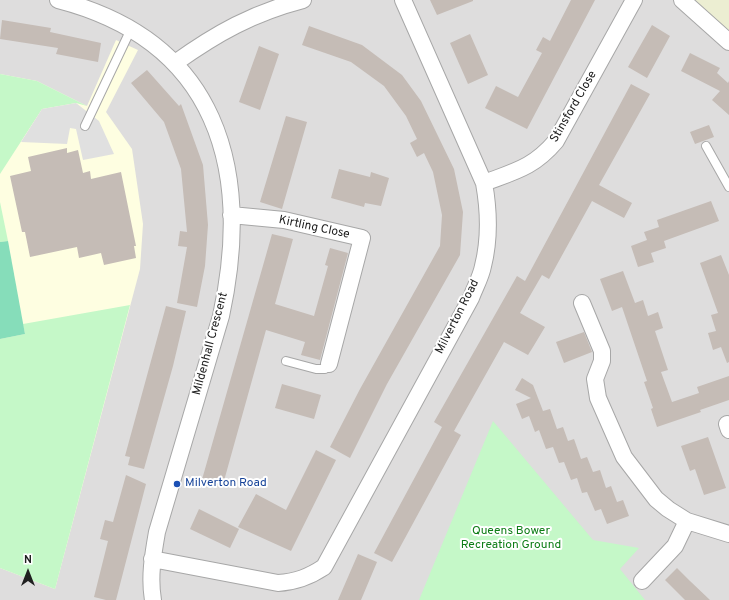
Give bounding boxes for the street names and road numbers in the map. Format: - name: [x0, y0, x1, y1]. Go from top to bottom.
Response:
- street label: Stinsford Close: [548, 69, 600, 145]
- street label: Kirtling Close: [277, 213, 351, 243]
- street label: Milverton Road: [433, 277, 483, 357]
- street label: Mildenhall Crescent: [190, 291, 232, 397]

